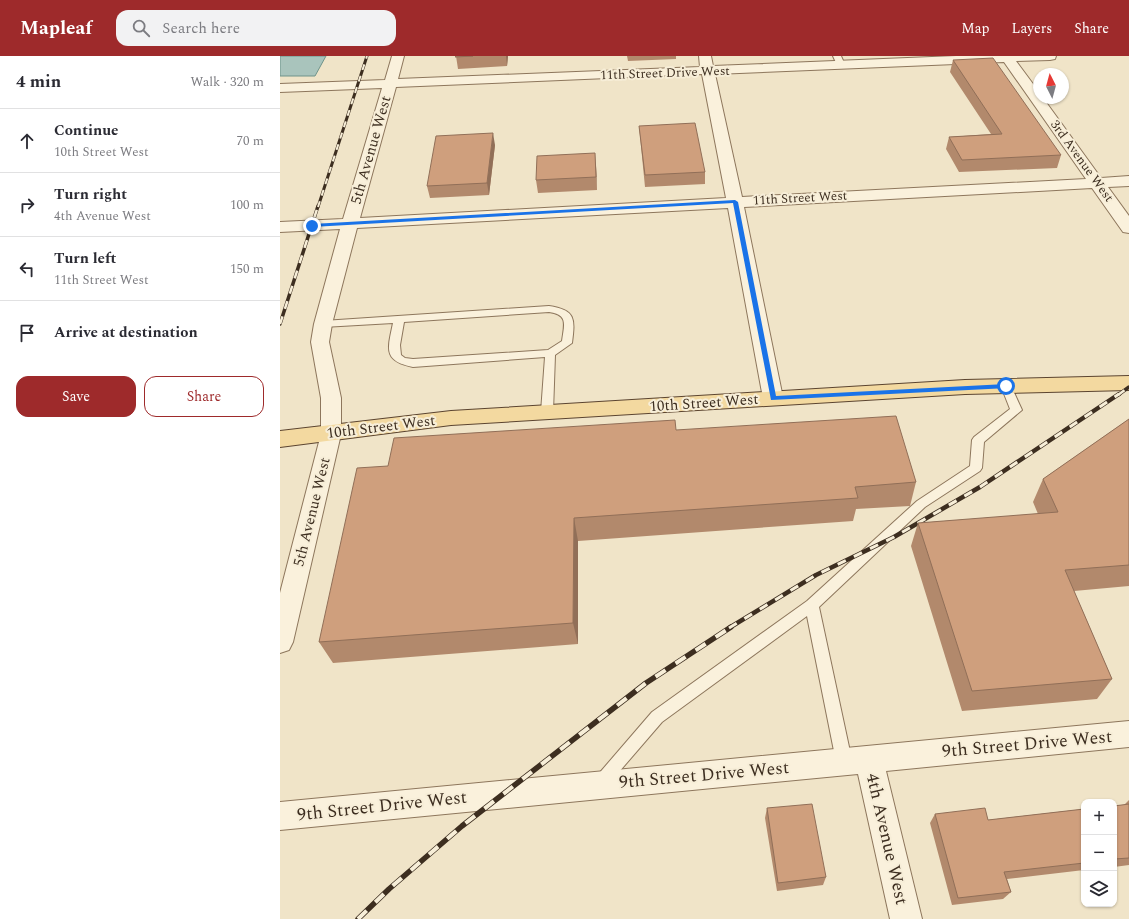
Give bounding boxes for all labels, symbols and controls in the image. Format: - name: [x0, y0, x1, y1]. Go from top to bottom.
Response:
- search box: [116, 10, 396, 46]
- text: Mapleaf: [20, 14, 92, 43]
- icon: search: [130, 17, 152, 39]
- text: Search here: [162, 17, 240, 40]
- text: Map: [961, 18, 990, 39]
- text: Layers: [1012, 18, 1052, 39]
- text: Share: [1074, 18, 1109, 39]
- street label: 11th Street Drive West: [600, 61, 731, 85]
- north arrow: [1033, 68, 1069, 104]
- text: 4 min: [16, 69, 61, 95]
- text: Walk · 320 m: [190, 72, 264, 92]
- street label: 5th Avenue West: [345, 93, 397, 207]
- street label: 3rd Avenue West: [1045, 116, 1119, 207]
- text: Continue: [54, 119, 119, 142]
- icon: ahead: [16, 130, 38, 152]
- text: 70 m: [237, 131, 264, 151]
- text: 10th Street West: [54, 142, 149, 162]
- text: Turn right: [54, 183, 127, 206]
- street label: 11th Street West: [752, 186, 848, 210]
- icon: right: [16, 194, 38, 216]
- text: 100 m: [230, 195, 264, 215]
- text: 4th Avenue West: [54, 206, 151, 226]
- route end: [303, 217, 321, 235]
- text: Turn left: [54, 247, 116, 270]
- icon: left: [16, 258, 38, 280]
- text: 150 m: [230, 259, 264, 279]
- text: 11th Street West: [54, 270, 149, 290]
- text: Arrive at destination: [54, 321, 198, 344]
- icon: arrive: [16, 322, 38, 344]
- button: Save: [16, 376, 136, 417]
- button: Share: [144, 376, 264, 417]
- route start: [997, 377, 1015, 395]
- street label: 10th Street West: [649, 388, 759, 418]
- street label: 10th Street West: [325, 409, 437, 445]
- street label: 5th Avenue West: [287, 455, 337, 569]
- street label: 9th Street Drive West: [941, 723, 1113, 765]
- street label: 9th Street Drive West: [618, 754, 790, 796]
- street label: 4th Avenue West: [859, 771, 915, 907]
- street label: 9th Street Drive West: [296, 784, 468, 828]
- map controls: [1081, 799, 1117, 907]
- button: +: [1081, 799, 1117, 835]
- button: −: [1081, 835, 1117, 871]
- button: layers: [1081, 871, 1117, 907]

